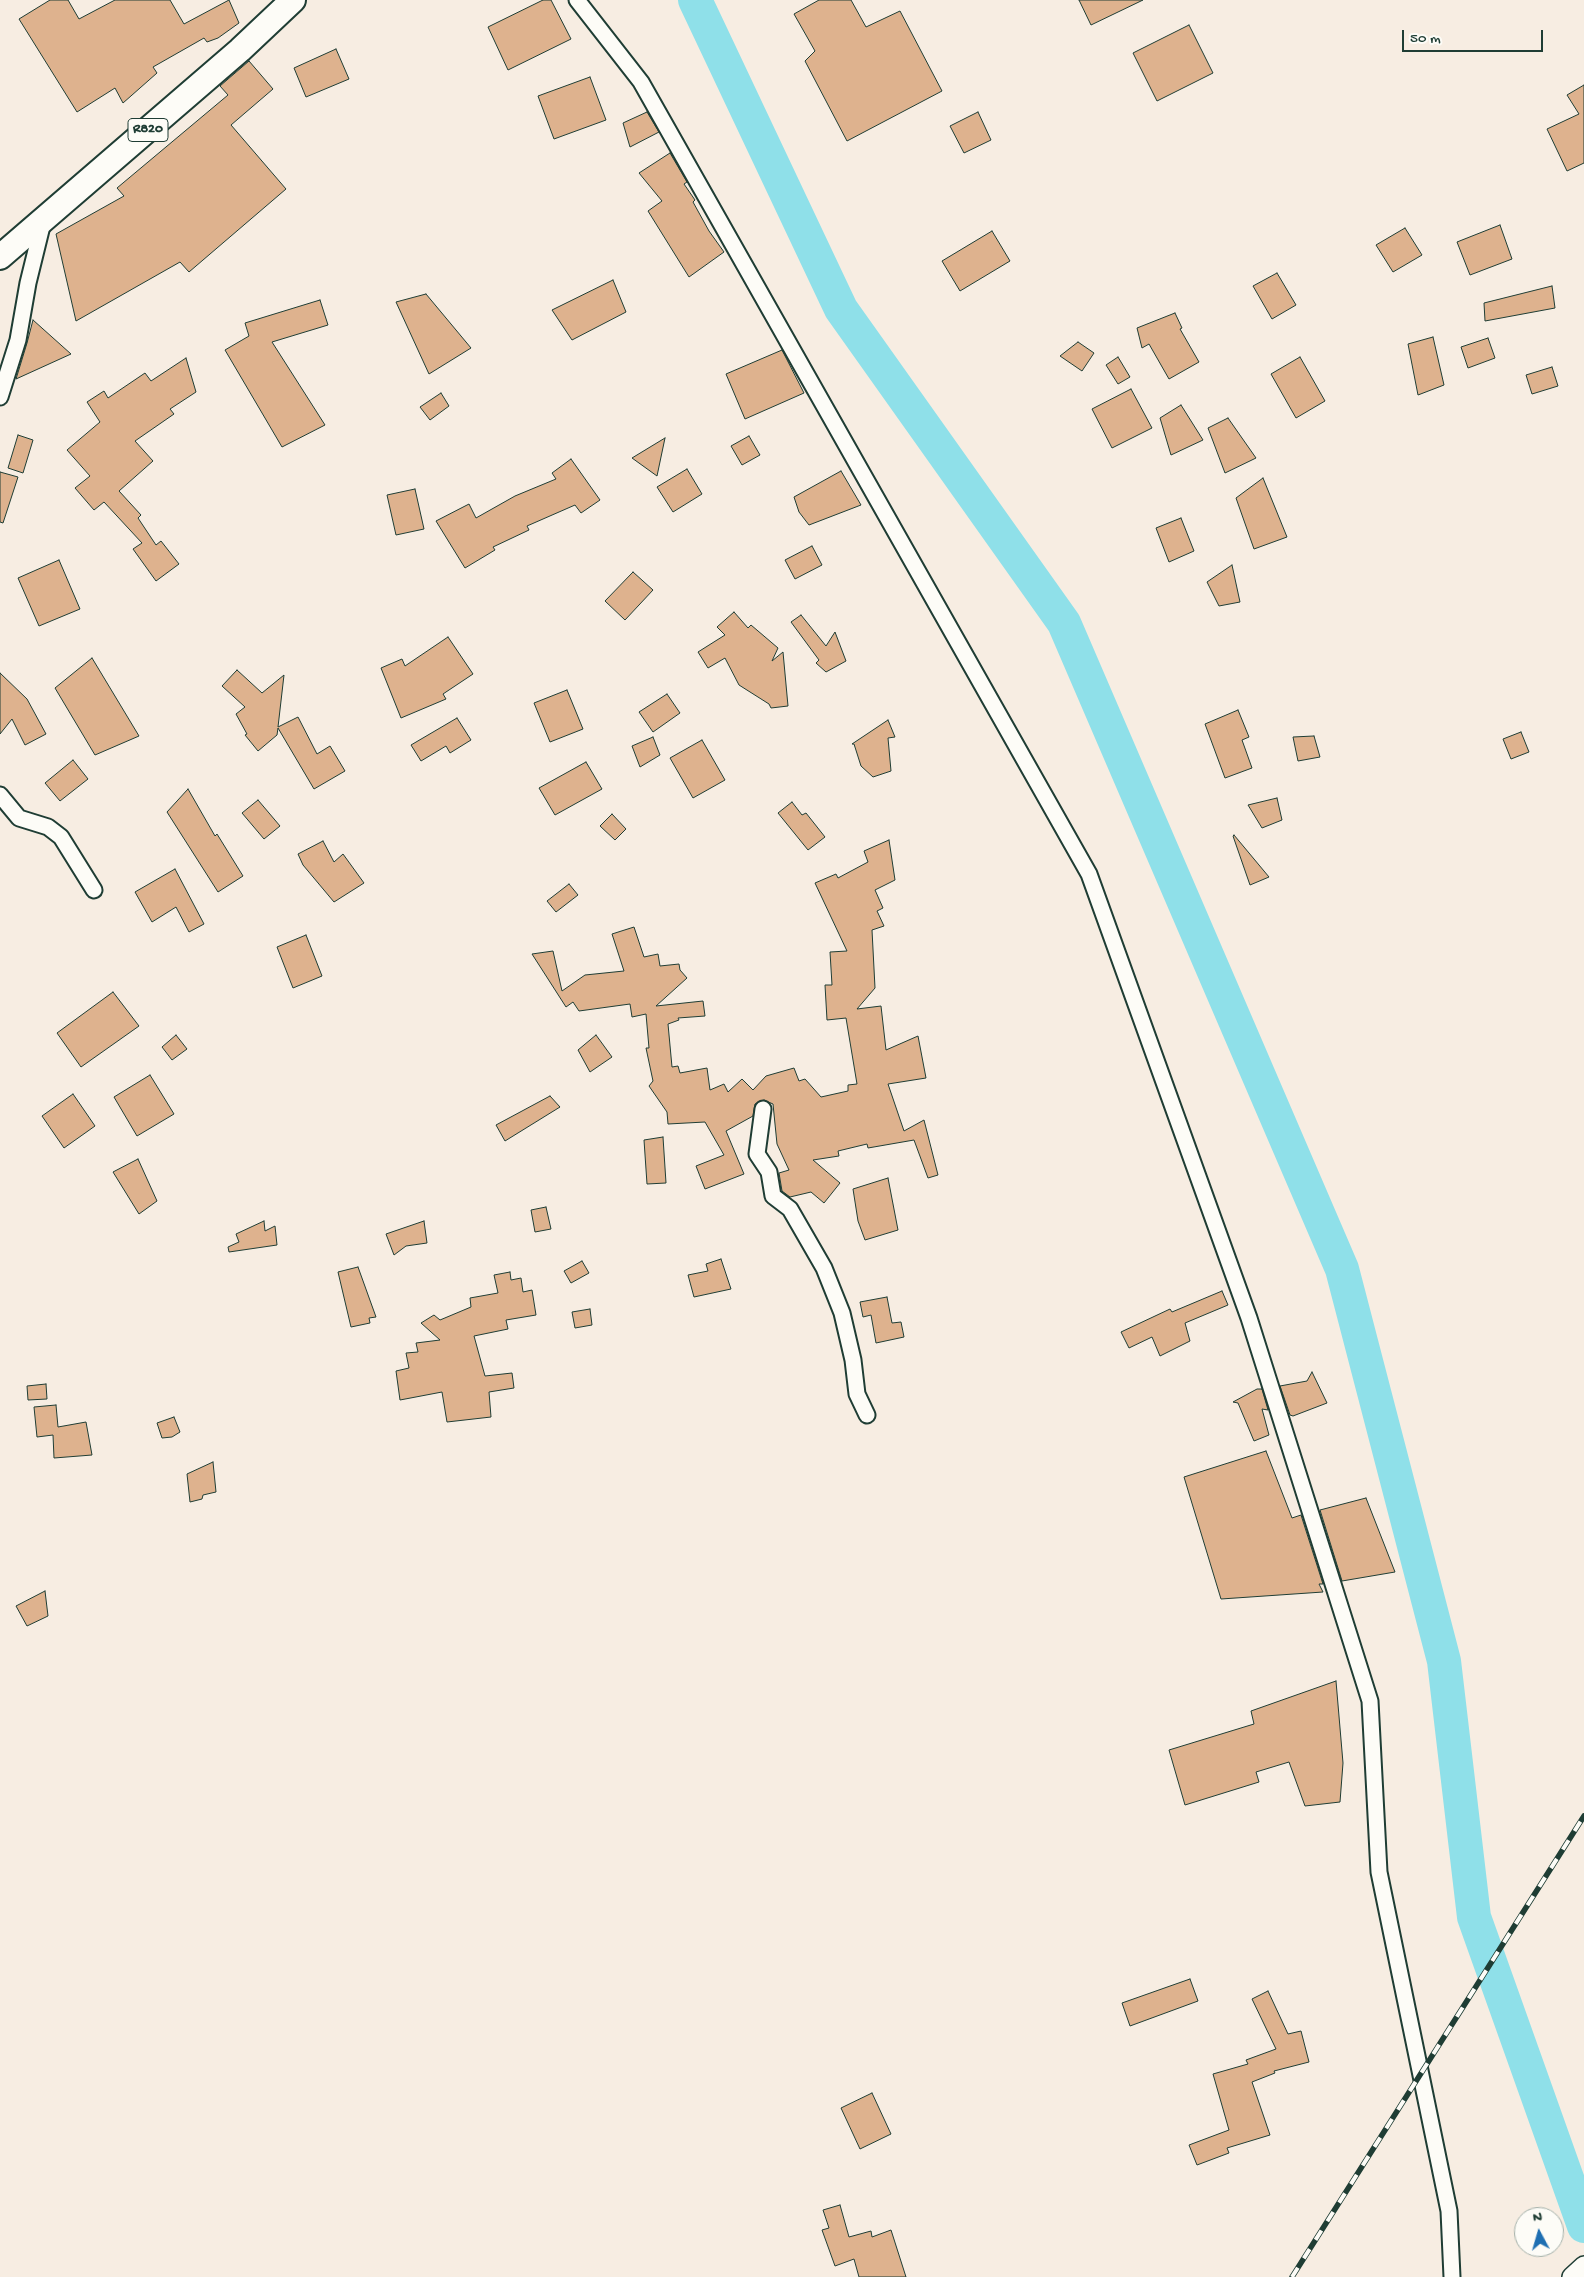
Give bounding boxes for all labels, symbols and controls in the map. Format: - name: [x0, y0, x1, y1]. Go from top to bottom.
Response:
- scale bar: [1404, 20, 1545, 52]
- text: 50 m: [1410, 30, 1441, 48]
- road number: R820: [128, 118, 168, 142]
- north arrow: [1514, 2207, 1564, 2257]
- text: N: [1532, 2209, 1543, 2227]

